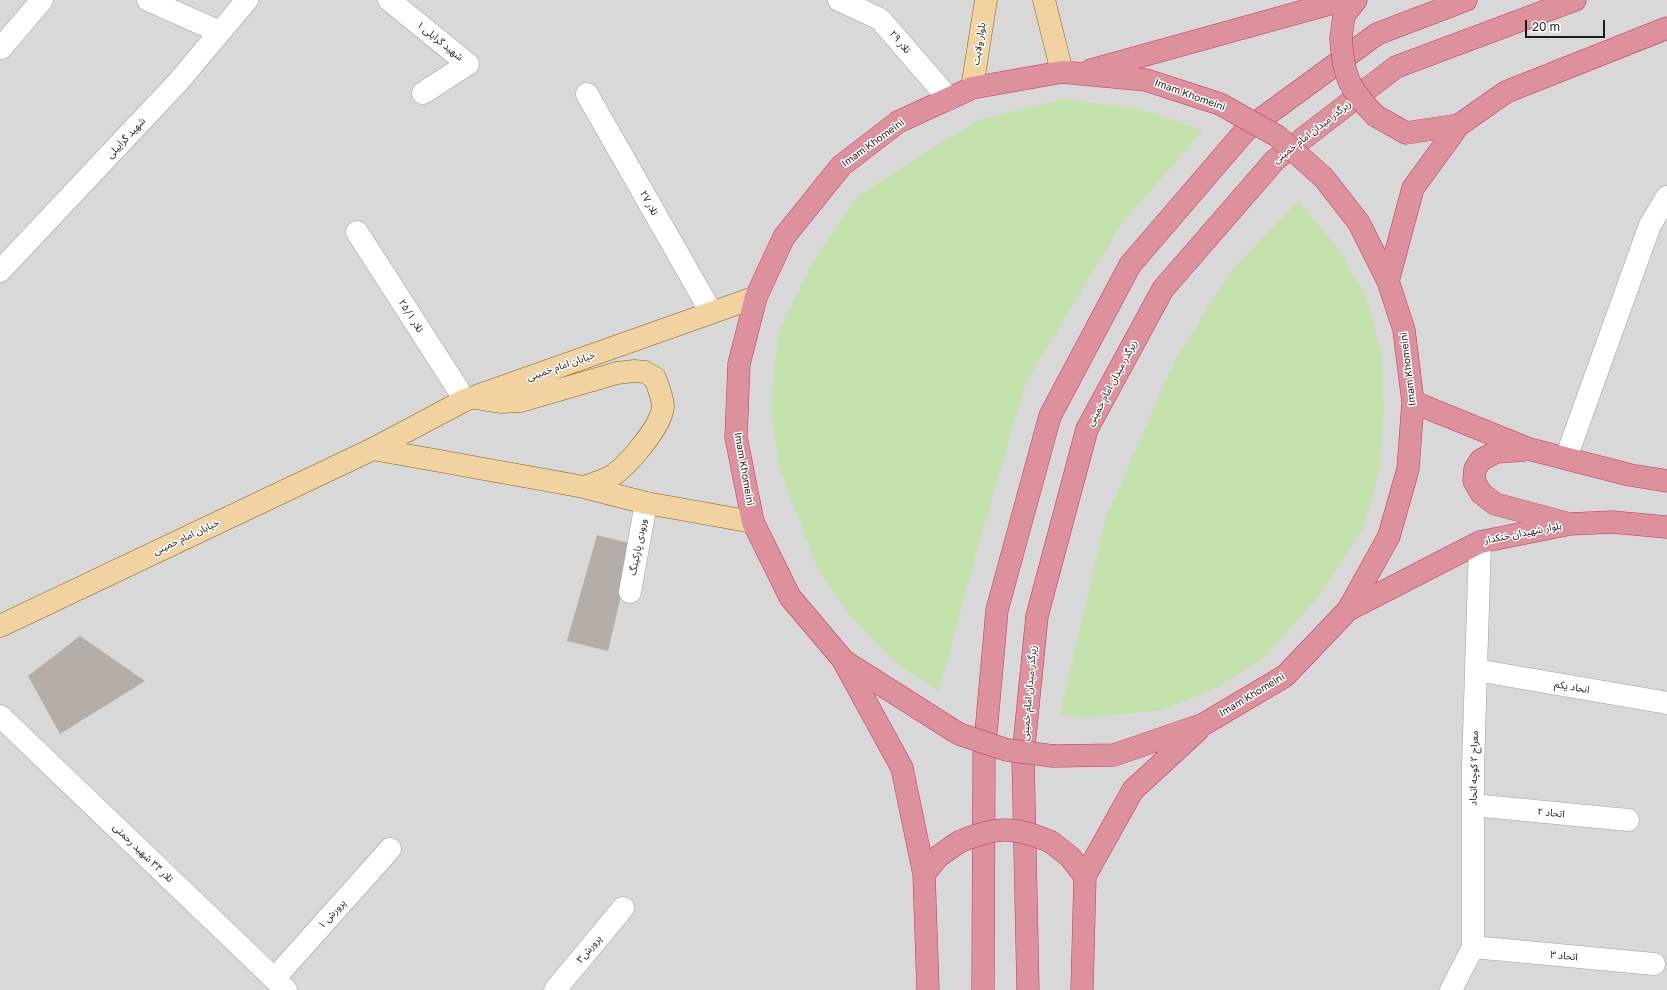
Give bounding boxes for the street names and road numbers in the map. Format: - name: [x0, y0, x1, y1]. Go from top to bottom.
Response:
- street label: شهید گرایلی ۱: [414, 19, 466, 63]
- street label: بلوار ولایت: [970, 22, 988, 66]
- street label: تلار ۲۹: [887, 28, 913, 56]
- street label: Imam Khomeini: [1153, 77, 1227, 113]
- street label: زیرگذر میدان امام خمینی: [1271, 98, 1353, 166]
- street label: شهید گراییلی: [104, 115, 148, 161]
- street label: Imam Khomeini: [839, 116, 907, 170]
- street label: تلار ۲۷: [637, 188, 661, 218]
- street label: تلار ۲۵/۱: [396, 297, 426, 335]
- street label: Imam Khomeini: [1398, 331, 1418, 407]
- street label: زیرگذر میدان امام خمینی: [1084, 338, 1140, 428]
- street label: خیابان امام خمینی: [525, 349, 597, 383]
- street label: Imam Khomeini: [732, 431, 756, 507]
- street label: خیابان امام خمینی: [151, 516, 221, 558]
- street label: ورودی پارکینگ: [627, 518, 649, 576]
- street label: بلوار شهیدان خنکدار: [1483, 520, 1563, 546]
- street label: زیرگذر میدان امام خمینی: [1019, 645, 1039, 741]
- street label: Imam Khomeini: [1217, 671, 1287, 719]
- street label: انحاد یکم: [1554, 678, 1590, 696]
- street label: معراج ۲ کوچه اتحاد: [1467, 730, 1481, 806]
- street label: اتحاد ۲: [1537, 806, 1565, 820]
- street label: تلار ۳۴ شهید رحمتی: [110, 821, 176, 885]
- street label: پرورش ۱: [316, 897, 348, 931]
- street label: پرورش۳: [574, 933, 604, 965]
- street label: اتحاد ۳: [1550, 949, 1578, 963]

